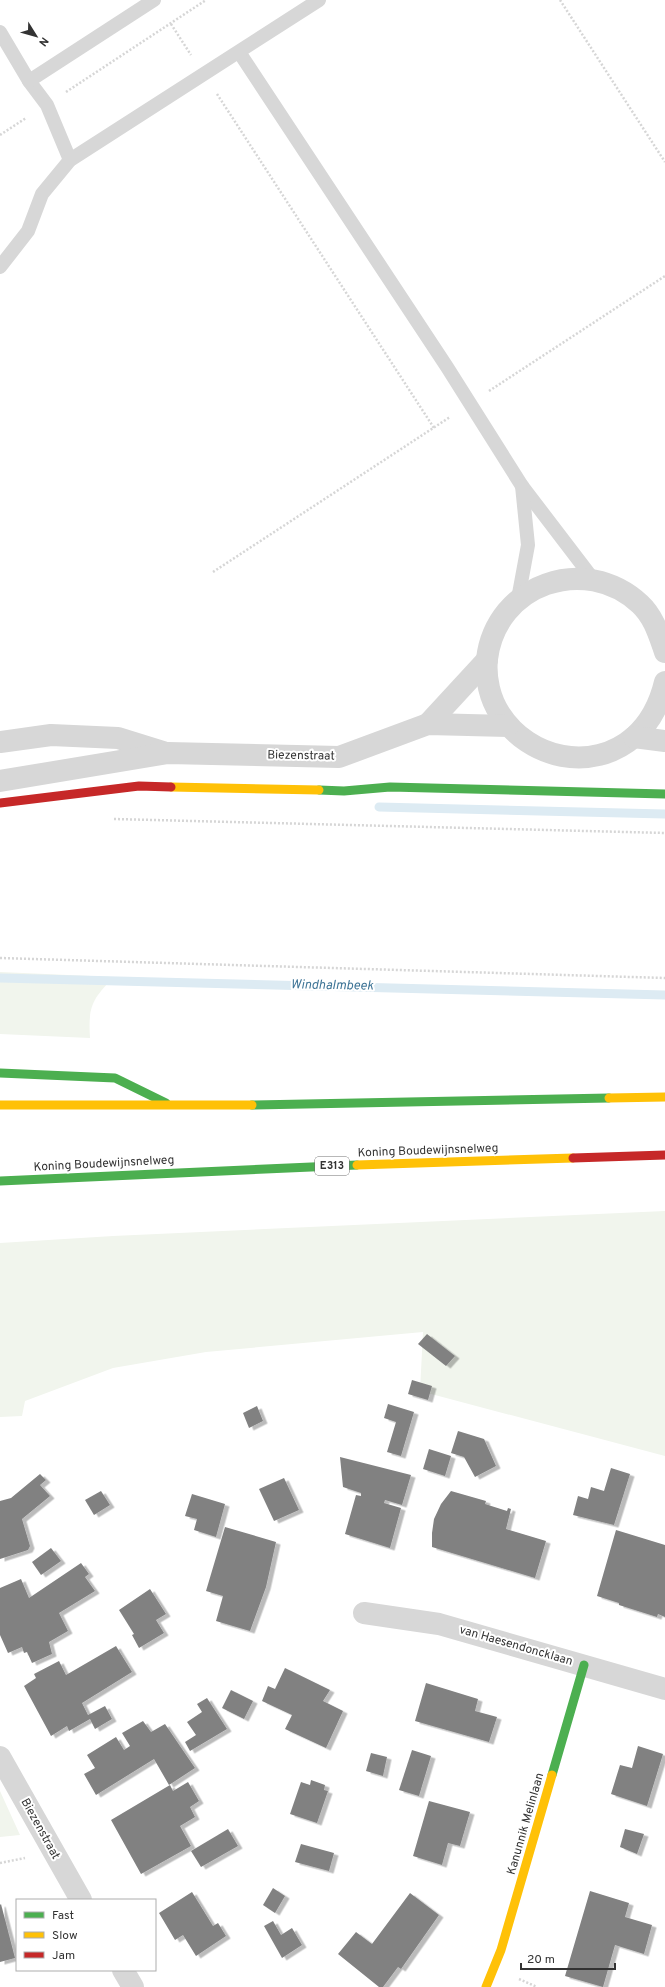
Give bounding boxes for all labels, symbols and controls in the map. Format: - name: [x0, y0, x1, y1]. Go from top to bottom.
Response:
- north arrow: [16, 16, 56, 56]
- text: N: [35, 34, 51, 49]
- street label: Biezenstraat: [267, 747, 335, 765]
- water label: Windhalmbeek: [291, 977, 374, 995]
- street label: Koning Boudewijnsnelweg: [357, 1141, 499, 1161]
- street label: Koning Boudewijnsnelweg: [33, 1152, 175, 1176]
- road number: E313: [315, 1157, 349, 1175]
- street label: van Haesendoncklaan: [457, 1622, 575, 1670]
- street label: Kanunnik Melinlaan: [504, 1771, 548, 1877]
- street label: Biezenstraat: [17, 1796, 63, 1862]
- legend: [16, 1899, 156, 1971]
- text: Fast: [52, 1908, 74, 1924]
- text: Slow: [52, 1928, 78, 1944]
- scale bar: [521, 1945, 615, 1971]
- text: Jam: [52, 1948, 75, 1964]
- text: 20 m: [527, 1952, 555, 1968]

